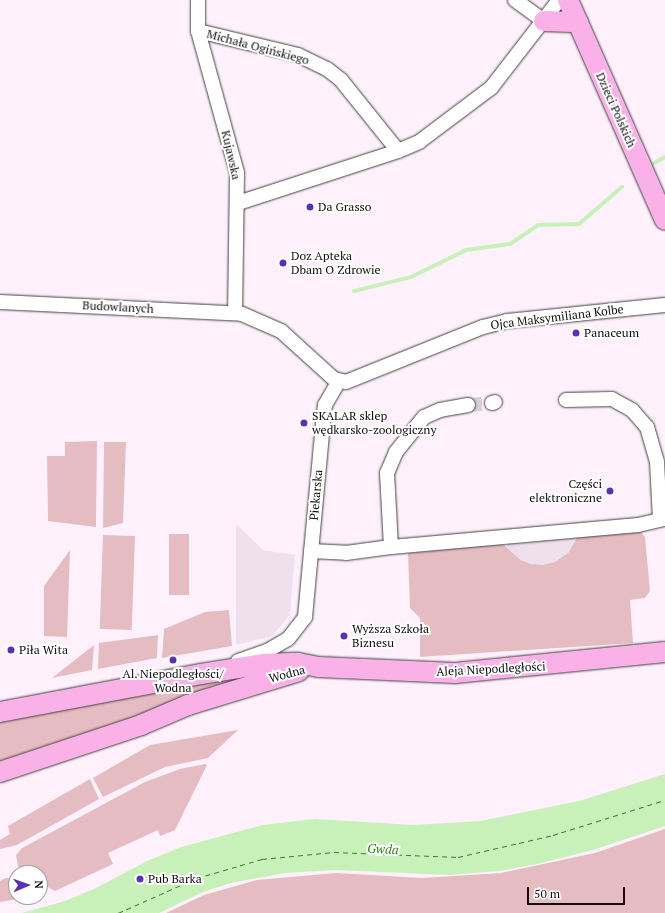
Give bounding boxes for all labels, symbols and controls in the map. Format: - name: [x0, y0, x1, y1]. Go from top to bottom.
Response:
- street label: Michała Ogińskiego: [205, 26, 311, 68]
- street label: Dzieci Polskich: [593, 70, 639, 150]
- street label: Kujawska: [218, 129, 244, 181]
- place label: Da Grasso: [318, 200, 371, 214]
- marker: Da Grasso: [305, 202, 315, 212]
- place label: Doz Apteka Dbam O Zdrowie: [291, 249, 381, 277]
- marker: Doz Apteka Dbam O Zdrowie: [278, 258, 288, 268]
- street label: Budowlanych: [82, 298, 154, 316]
- street label: Ojca Maksymiliana Kolbe: [490, 302, 624, 332]
- place label: Panaceum: [584, 326, 639, 340]
- marker: Panaceum: [571, 328, 581, 338]
- place label: SKALAR sklep wędkarsko-zoologiczny: [312, 409, 437, 437]
- marker: SKALAR sklep wędkarsko-zoologiczny: [299, 418, 309, 428]
- street label: Piekarska: [307, 469, 325, 521]
- place label: Części elektroniczne: [529, 477, 602, 505]
- marker: Części elektroniczne: [605, 486, 615, 496]
- place label: Wyższa Szkoła Biznesu: [352, 622, 429, 650]
- marker: Wyższa Szkoła Biznesu: [339, 631, 349, 641]
- place label: Piła Wita: [19, 643, 68, 657]
- marker: Piła Wita: [6, 645, 16, 655]
- marker: Al. Niepodległości/ Wodna: [168, 655, 178, 665]
- street label: Aleja Niepodległości: [436, 659, 546, 679]
- street label: Wodna: [267, 662, 307, 686]
- place label: Al. Niepodległości/ Wodna: [122, 667, 224, 695]
- water label: Gwda: [367, 840, 399, 858]
- north arrow: [8, 865, 48, 905]
- place label: Pub Barka: [148, 872, 202, 886]
- marker: Pub Barka: [135, 874, 145, 884]
- scale bar: [529, 879, 627, 905]
- text: N: [32, 880, 46, 889]
- text: 50 m: [534, 886, 560, 901]

